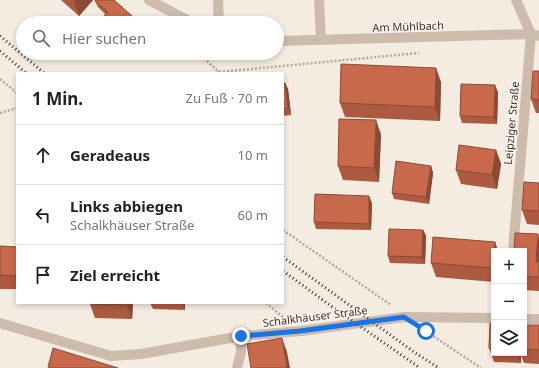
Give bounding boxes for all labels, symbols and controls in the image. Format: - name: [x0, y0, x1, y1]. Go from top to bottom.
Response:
- search box: [16, 16, 284, 60]
- street label: Am Mühlbach: [372, 17, 444, 35]
- icon: search: [30, 27, 52, 49]
- text: Hier suchen: [62, 28, 146, 48]
- street label: Leipziger Straße: [500, 81, 522, 165]
- text: 1 Min.: [32, 87, 83, 110]
- text: Zu Fuß · 70 m: [186, 89, 268, 107]
- icon: ahead: [32, 144, 54, 166]
- text: Geradeaus: [70, 145, 150, 165]
- text: 10 m: [238, 146, 268, 164]
- text: Links abbiegen: [70, 196, 183, 216]
- icon: left: [32, 204, 54, 226]
- text: 60 m: [238, 206, 268, 224]
- text: Schalkhäuser Straße: [70, 216, 194, 234]
- map controls: [491, 248, 527, 356]
- button: +: [491, 248, 527, 284]
- icon: arrive: [32, 264, 54, 286]
- text: Ziel erreicht: [70, 265, 160, 285]
- button: −: [491, 284, 527, 320]
- street label: Schalkhäuser Straße: [262, 302, 368, 330]
- button: layers: [491, 320, 527, 356]
- route start: [417, 322, 435, 340]
- route end: [232, 327, 250, 345]

